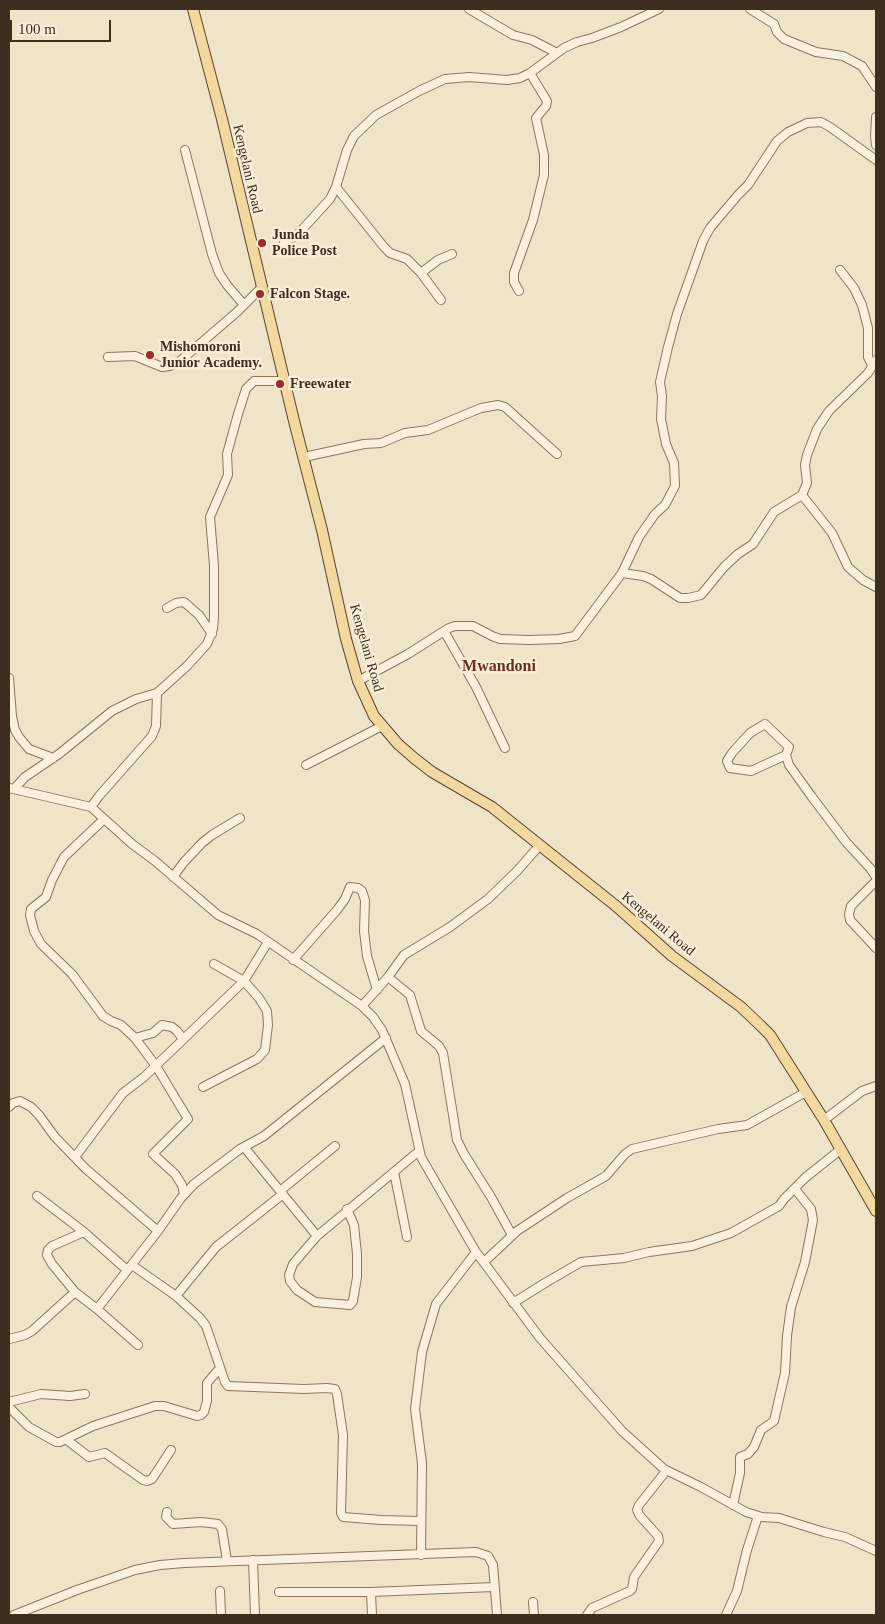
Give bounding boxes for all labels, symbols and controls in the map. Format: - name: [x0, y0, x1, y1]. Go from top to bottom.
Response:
- scale bar: [12, 10, 114, 42]
- text: 100 m: [18, 21, 56, 37]
- street label: Kengelani Road: [229, 123, 265, 215]
- place label: Junda Police Post: [272, 227, 337, 260]
- marker: Junda Police Post: [256, 237, 268, 249]
- place label: Falcon Stage.: [270, 286, 350, 302]
- marker: Falcon Stage.: [254, 288, 266, 300]
- place label: Mishomoroni Junior Academy.: [160, 339, 262, 372]
- marker: Mishomoroni Junior Academy.: [144, 349, 156, 361]
- place label: Freewater: [290, 376, 351, 392]
- marker: Freewater: [274, 378, 286, 390]
- street label: Kengelani Road: [345, 602, 387, 694]
- district label: Mwandoni: [462, 657, 536, 677]
- street label: Kengelani Road: [618, 888, 698, 960]

